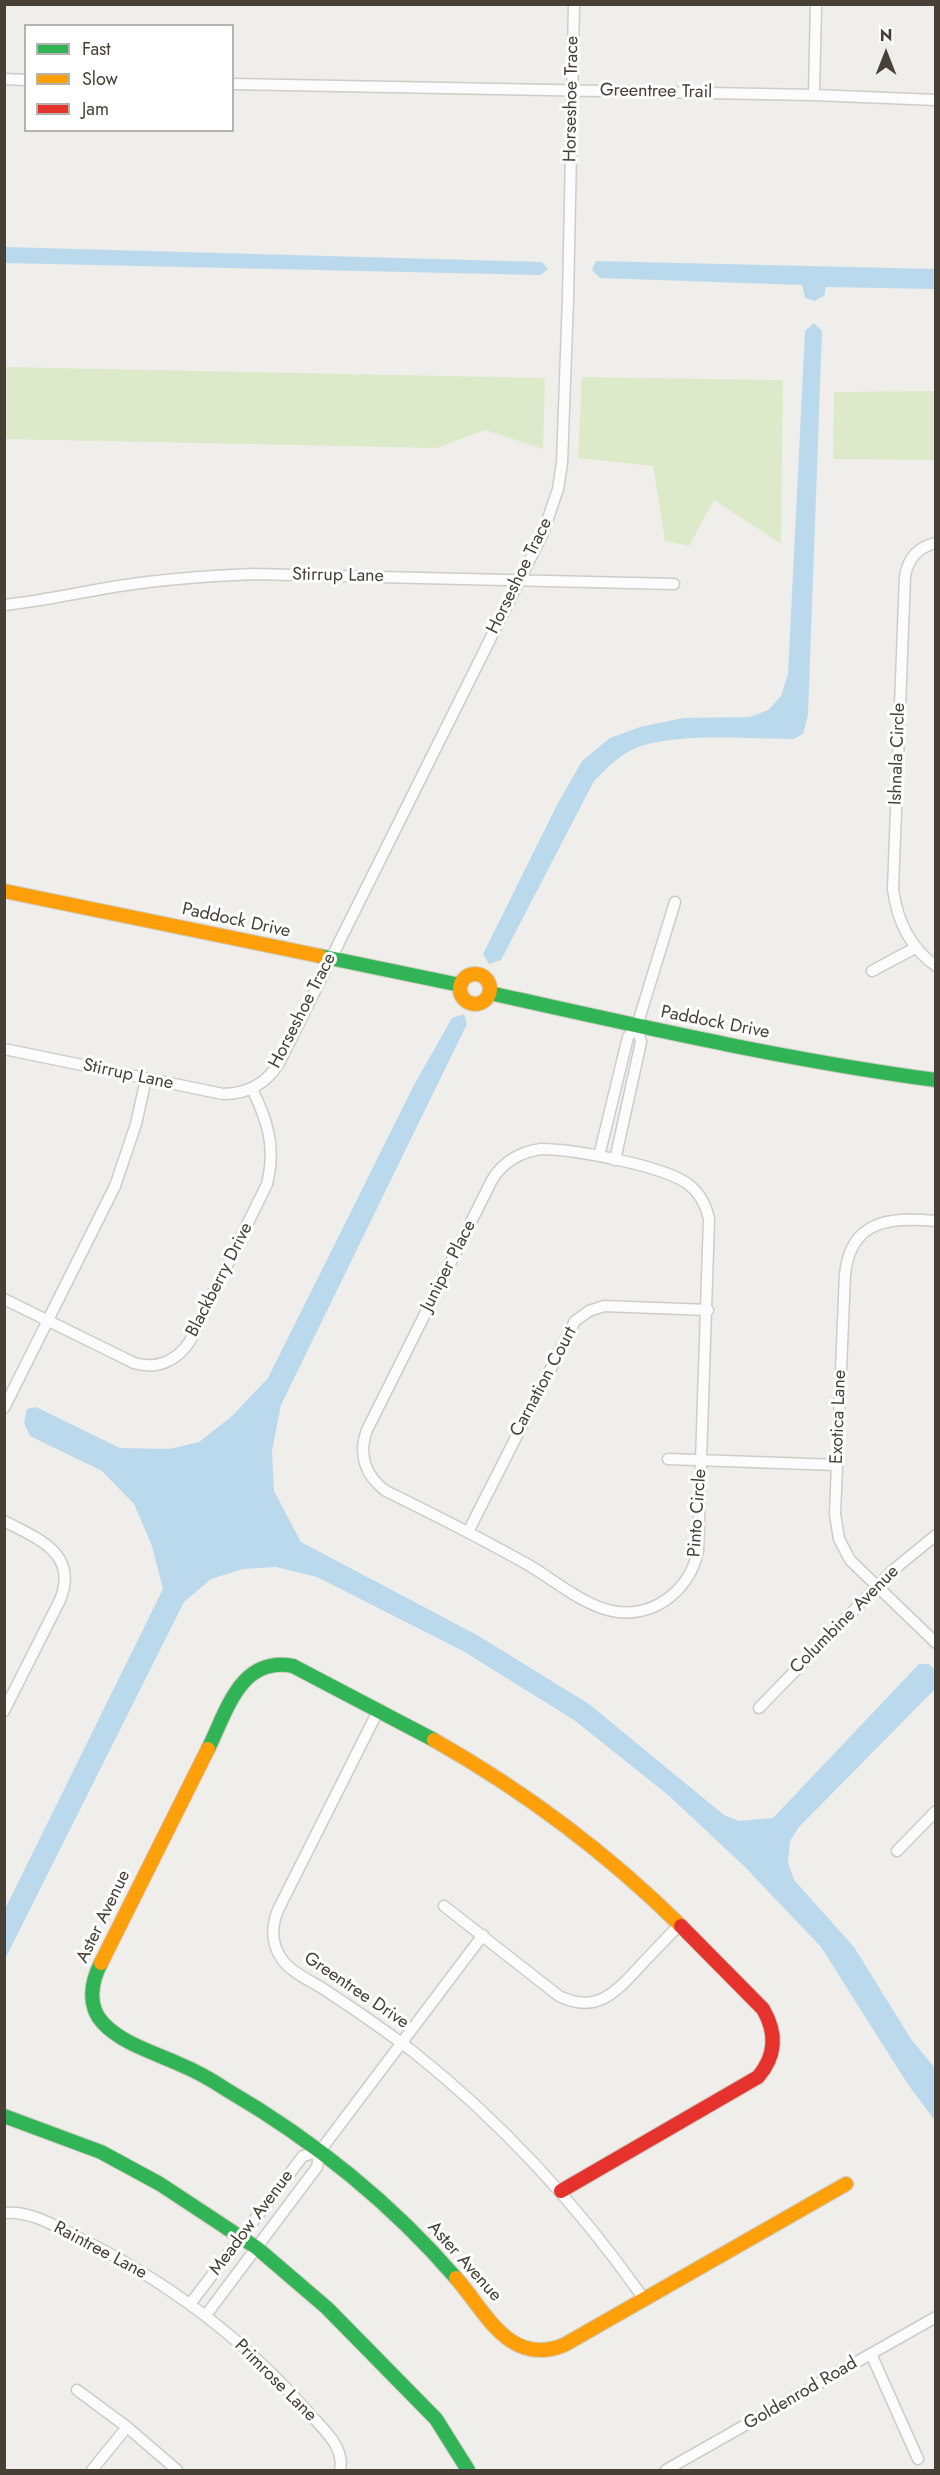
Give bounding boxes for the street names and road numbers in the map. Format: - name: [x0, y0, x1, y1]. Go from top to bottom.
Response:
- street label: Horseshoe Trace: [560, 36, 584, 162]
- street label: Greentree Trail: [600, 80, 712, 104]
- street label: Horseshoe Trace: [483, 515, 557, 637]
- street label: Stirrup Lane: [292, 564, 384, 588]
- street label: Ishnala Circle: [885, 702, 911, 806]
- street label: Paddock Drive: [180, 899, 292, 943]
- street label: Horseshoe Trace: [265, 950, 341, 1072]
- street label: Paddock Drive: [659, 1002, 771, 1044]
- street label: Stirrup Lane: [81, 1055, 175, 1095]
- street label: Juniper Place: [417, 1217, 481, 1315]
- street label: Blackberry Drive: [182, 1219, 258, 1341]
- street label: Carnation Court: [506, 1323, 582, 1441]
- street label: Exotica Lane: [827, 1370, 851, 1464]
- street label: Pinto Circle: [684, 1468, 712, 1558]
- street label: Columbine Avenue: [786, 1561, 904, 1679]
- street label: Aster Avenue: [72, 1867, 136, 1967]
- street label: Greentree Drive: [299, 1948, 413, 2034]
- street label: Meadow Avenue: [205, 2166, 299, 2280]
- street label: Raintree Lane: [50, 2217, 150, 2285]
- street label: Aster Avenue: [422, 2217, 506, 2307]
- street label: Primrose Lane: [229, 2335, 321, 2427]
- street label: Goldenrod Road: [741, 2353, 861, 2435]

